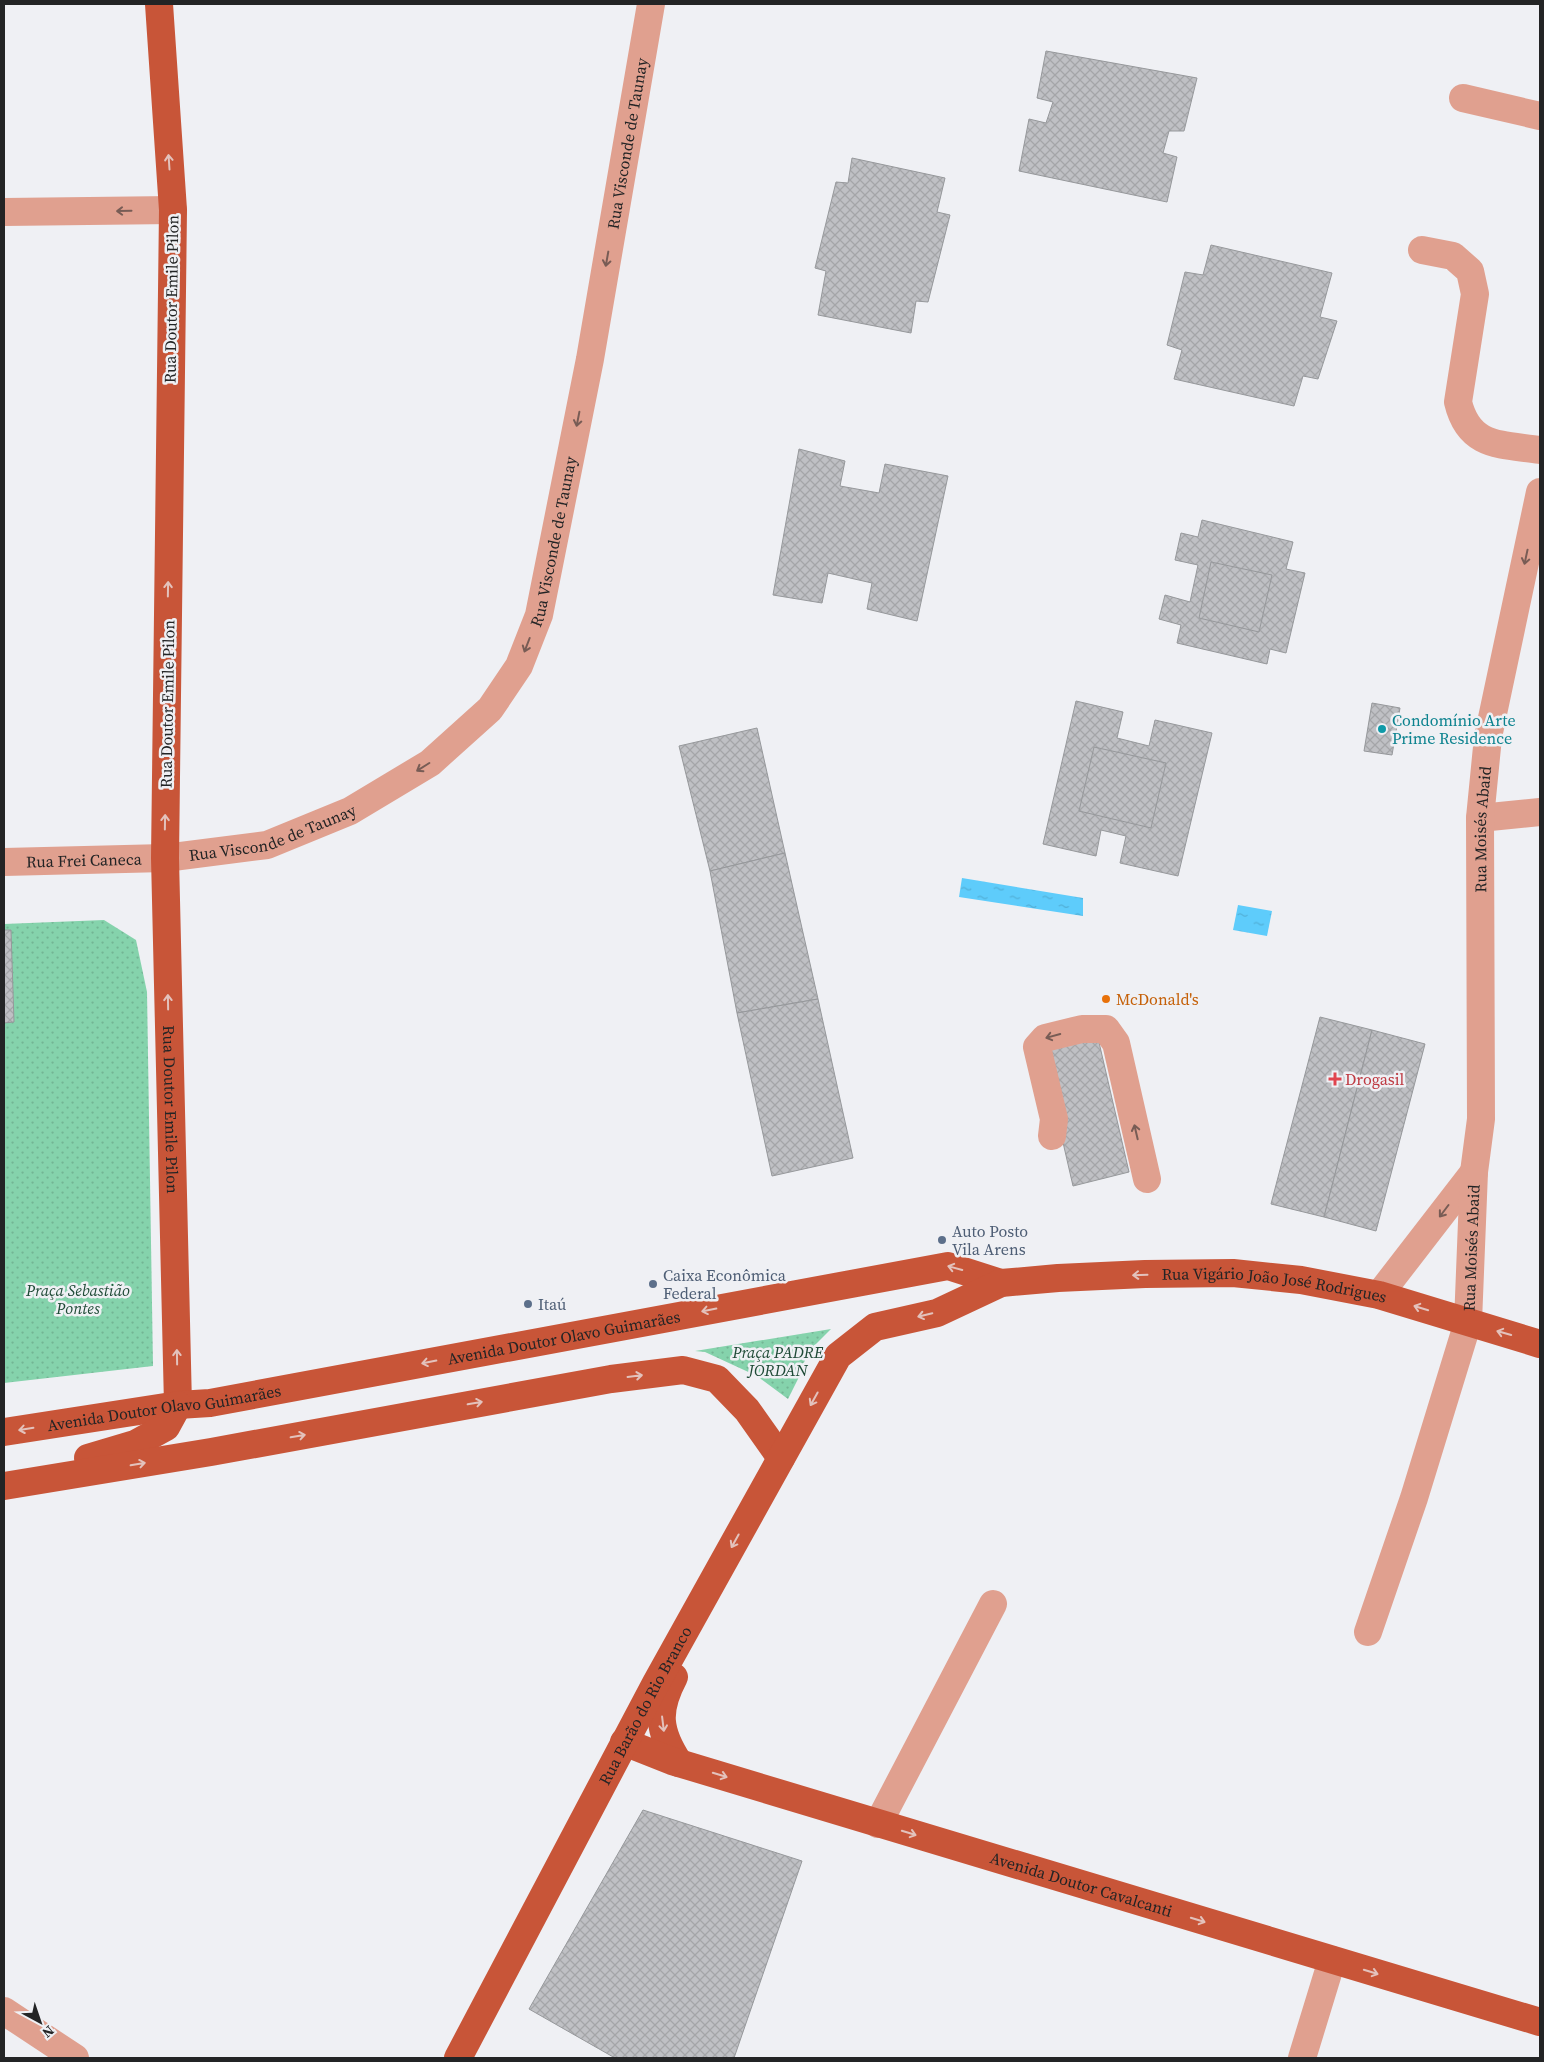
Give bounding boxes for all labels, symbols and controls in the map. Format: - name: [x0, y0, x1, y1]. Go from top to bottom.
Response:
- street label: Rua Visconde de Taunay: [602, 55, 653, 231]
- one-way arrow: [165, 154, 174, 170]
- one-way arrow: [116, 206, 132, 216]
- street label: Rua Doutor Emile Pilon: [159, 214, 183, 383]
- one-way arrow: [602, 250, 612, 266]
- one-way arrow: [573, 410, 582, 426]
- street label: Rua Visconde de Taunay: [524, 454, 581, 630]
- one-way arrow: [1521, 548, 1531, 564]
- one-way arrow: [163, 582, 173, 598]
- street label: Rua Doutor Emile Pilon: [155, 619, 179, 788]
- one-way arrow: [522, 637, 531, 652]
- place label: Condomínio Arte Prime Residence: [1392, 709, 1516, 749]
- marker: Condomínio Arte Prime Residence: [1376, 723, 1388, 735]
- one-way arrow: [417, 762, 431, 772]
- street label: Rua Moisés Abaid: [1469, 765, 1496, 893]
- street label: Rua Visconde de Taunay: [188, 799, 361, 866]
- one-way arrow: [160, 814, 170, 830]
- street label: Rua Frei Caneca: [26, 848, 143, 872]
- place label: McDonald's: [1116, 988, 1199, 1010]
- marker: McDonald's: [1100, 993, 1112, 1005]
- one-way arrow: [164, 994, 173, 1010]
- street label: Rua Doutor Emile Pilon: [158, 1025, 184, 1194]
- one-way arrow: [1045, 1032, 1061, 1042]
- place label: Drogasil: [1345, 1068, 1405, 1090]
- marker: Drogasil: [1329, 1073, 1341, 1085]
- one-way arrow: [1131, 1124, 1140, 1140]
- street label: Rua Moisés Abaid: [1457, 1184, 1484, 1312]
- one-way arrow: [1439, 1204, 1449, 1218]
- place label: Auto Posto Vila Arens: [952, 1220, 1028, 1260]
- marker: Auto Posto Vila Arens: [936, 1234, 948, 1246]
- street label: Rua Vigário João José Rodrigues: [1162, 1262, 1390, 1308]
- one-way arrow: [947, 1263, 963, 1273]
- place label: Caixa Econômica Federal: [663, 1264, 787, 1304]
- one-way arrow: [1132, 1270, 1148, 1279]
- marker: Caixa Econômica Federal: [647, 1278, 659, 1290]
- park label: Praça Sebastião Pontes: [25, 1279, 130, 1319]
- place label: Itaú: [538, 1293, 566, 1315]
- marker: Itaú: [522, 1298, 534, 1310]
- one-way arrow: [1414, 1303, 1429, 1312]
- street label: Avenida Doutor Olavo Guimarães: [446, 1305, 682, 1370]
- one-way arrow: [702, 1306, 718, 1316]
- one-way arrow: [917, 1311, 933, 1320]
- one-way arrow: [1496, 1328, 1512, 1337]
- park label: Praça PADRE JORDAN: [732, 1341, 824, 1381]
- one-way arrow: [172, 1349, 182, 1365]
- one-way arrow: [421, 1358, 437, 1368]
- one-way arrow: [627, 1371, 643, 1381]
- street label: Avenida Doutor Olavo Guimarães: [46, 1379, 283, 1436]
- one-way arrow: [809, 1391, 819, 1405]
- one-way arrow: [467, 1398, 483, 1408]
- one-way arrow: [19, 1424, 35, 1434]
- one-way arrow: [290, 1430, 306, 1440]
- one-way arrow: [130, 1459, 146, 1469]
- one-way arrow: [730, 1533, 740, 1547]
- street label: Rua Barão do Rio Branco: [593, 1622, 697, 1789]
- one-way arrow: [658, 1716, 668, 1732]
- one-way arrow: [711, 1771, 727, 1781]
- one-way arrow: [900, 1828, 916, 1838]
- street label: Avenida Doutor Cavalcanti: [988, 1846, 1175, 1922]
- one-way arrow: [1190, 1915, 1206, 1925]
- one-way arrow: [1362, 1967, 1378, 1977]
- north arrow: [15, 1997, 65, 2047]
- text: N: [38, 2021, 59, 2043]

